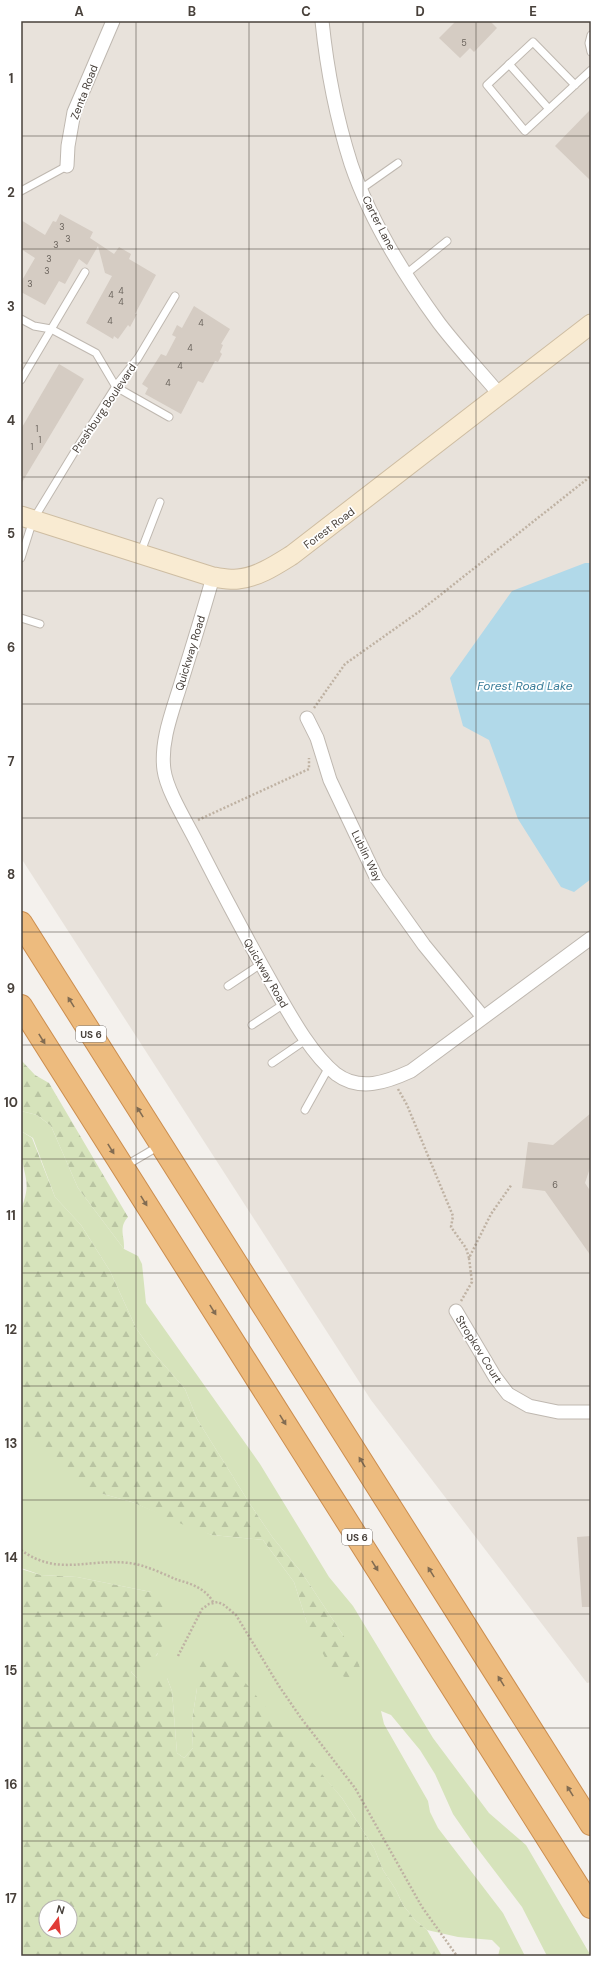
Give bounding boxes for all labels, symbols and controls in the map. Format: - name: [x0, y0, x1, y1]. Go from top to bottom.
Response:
- text: A: [74, 3, 84, 20]
- text: B: [188, 3, 196, 20]
- text: C: [301, 3, 311, 20]
- text: D: [415, 3, 425, 20]
- text: E: [529, 3, 537, 20]
- house number: 5: [461, 37, 467, 49]
- street label: Zenta Road: [67, 63, 101, 121]
- text: 1: [9, 70, 13, 87]
- text: 2: [7, 184, 15, 201]
- street label: Carter Lane: [359, 193, 399, 253]
- house number: 3: [59, 221, 65, 233]
- house number: 3: [65, 233, 71, 245]
- house number: 3: [53, 239, 59, 251]
- house number: 3: [46, 253, 52, 265]
- house number: 3: [44, 265, 50, 277]
- house number: 3: [27, 278, 33, 290]
- house number: 4: [118, 285, 124, 297]
- house number: 4: [108, 289, 114, 301]
- house number: 4: [118, 296, 124, 308]
- text: 3: [7, 298, 15, 315]
- house number: 4: [107, 315, 113, 327]
- house number: 4: [198, 317, 204, 329]
- house number: 4: [187, 342, 193, 354]
- house number: 4: [177, 360, 183, 372]
- street label: Preshburg Boulevard: [69, 361, 139, 455]
- house number: 4: [165, 377, 171, 389]
- text: 4: [7, 412, 15, 429]
- house number: 1: [36, 423, 39, 435]
- house number: 1: [39, 434, 42, 446]
- house number: 1: [31, 441, 34, 453]
- street label: Forest Road: [301, 504, 357, 552]
- text: 5: [7, 525, 15, 542]
- street label: Quickway Road: [172, 614, 208, 692]
- text: 6: [7, 639, 15, 656]
- water label: Forest Road Lake: [477, 678, 573, 694]
- text: 7: [8, 753, 15, 770]
- street label: Lublin Way: [349, 828, 385, 884]
- text: 8: [7, 866, 15, 883]
- street label: Quickway Road: [240, 936, 292, 1010]
- text: 9: [7, 980, 15, 997]
- one-way arrow: [67, 996, 74, 1008]
- road number: US 6: [76, 1026, 106, 1042]
- one-way arrow: [38, 1034, 46, 1044]
- text: 10: [4, 1094, 18, 1111]
- one-way arrow: [136, 1107, 144, 1117]
- one-way arrow: [108, 1143, 115, 1155]
- house number: 6: [552, 1179, 558, 1191]
- one-way arrow: [140, 1195, 148, 1206]
- text: 11: [6, 1207, 16, 1224]
- one-way arrow: [210, 1305, 217, 1316]
- street label: Stropkov Court: [453, 1313, 505, 1385]
- text: 12: [5, 1321, 17, 1338]
- one-way arrow: [279, 1415, 287, 1425]
- text: 13: [5, 1435, 17, 1452]
- one-way arrow: [358, 1456, 365, 1468]
- road number: US 6: [342, 1529, 372, 1545]
- text: 14: [4, 1549, 18, 1566]
- one-way arrow: [371, 1560, 379, 1571]
- one-way arrow: [427, 1567, 435, 1577]
- text: 15: [5, 1662, 17, 1679]
- one-way arrow: [497, 1676, 504, 1687]
- text: 16: [5, 1776, 17, 1793]
- one-way arrow: [566, 1786, 574, 1796]
- text: 17: [5, 1890, 17, 1907]
- north arrow: [38, 1899, 78, 1939]
- text: N: [55, 1902, 66, 1917]

